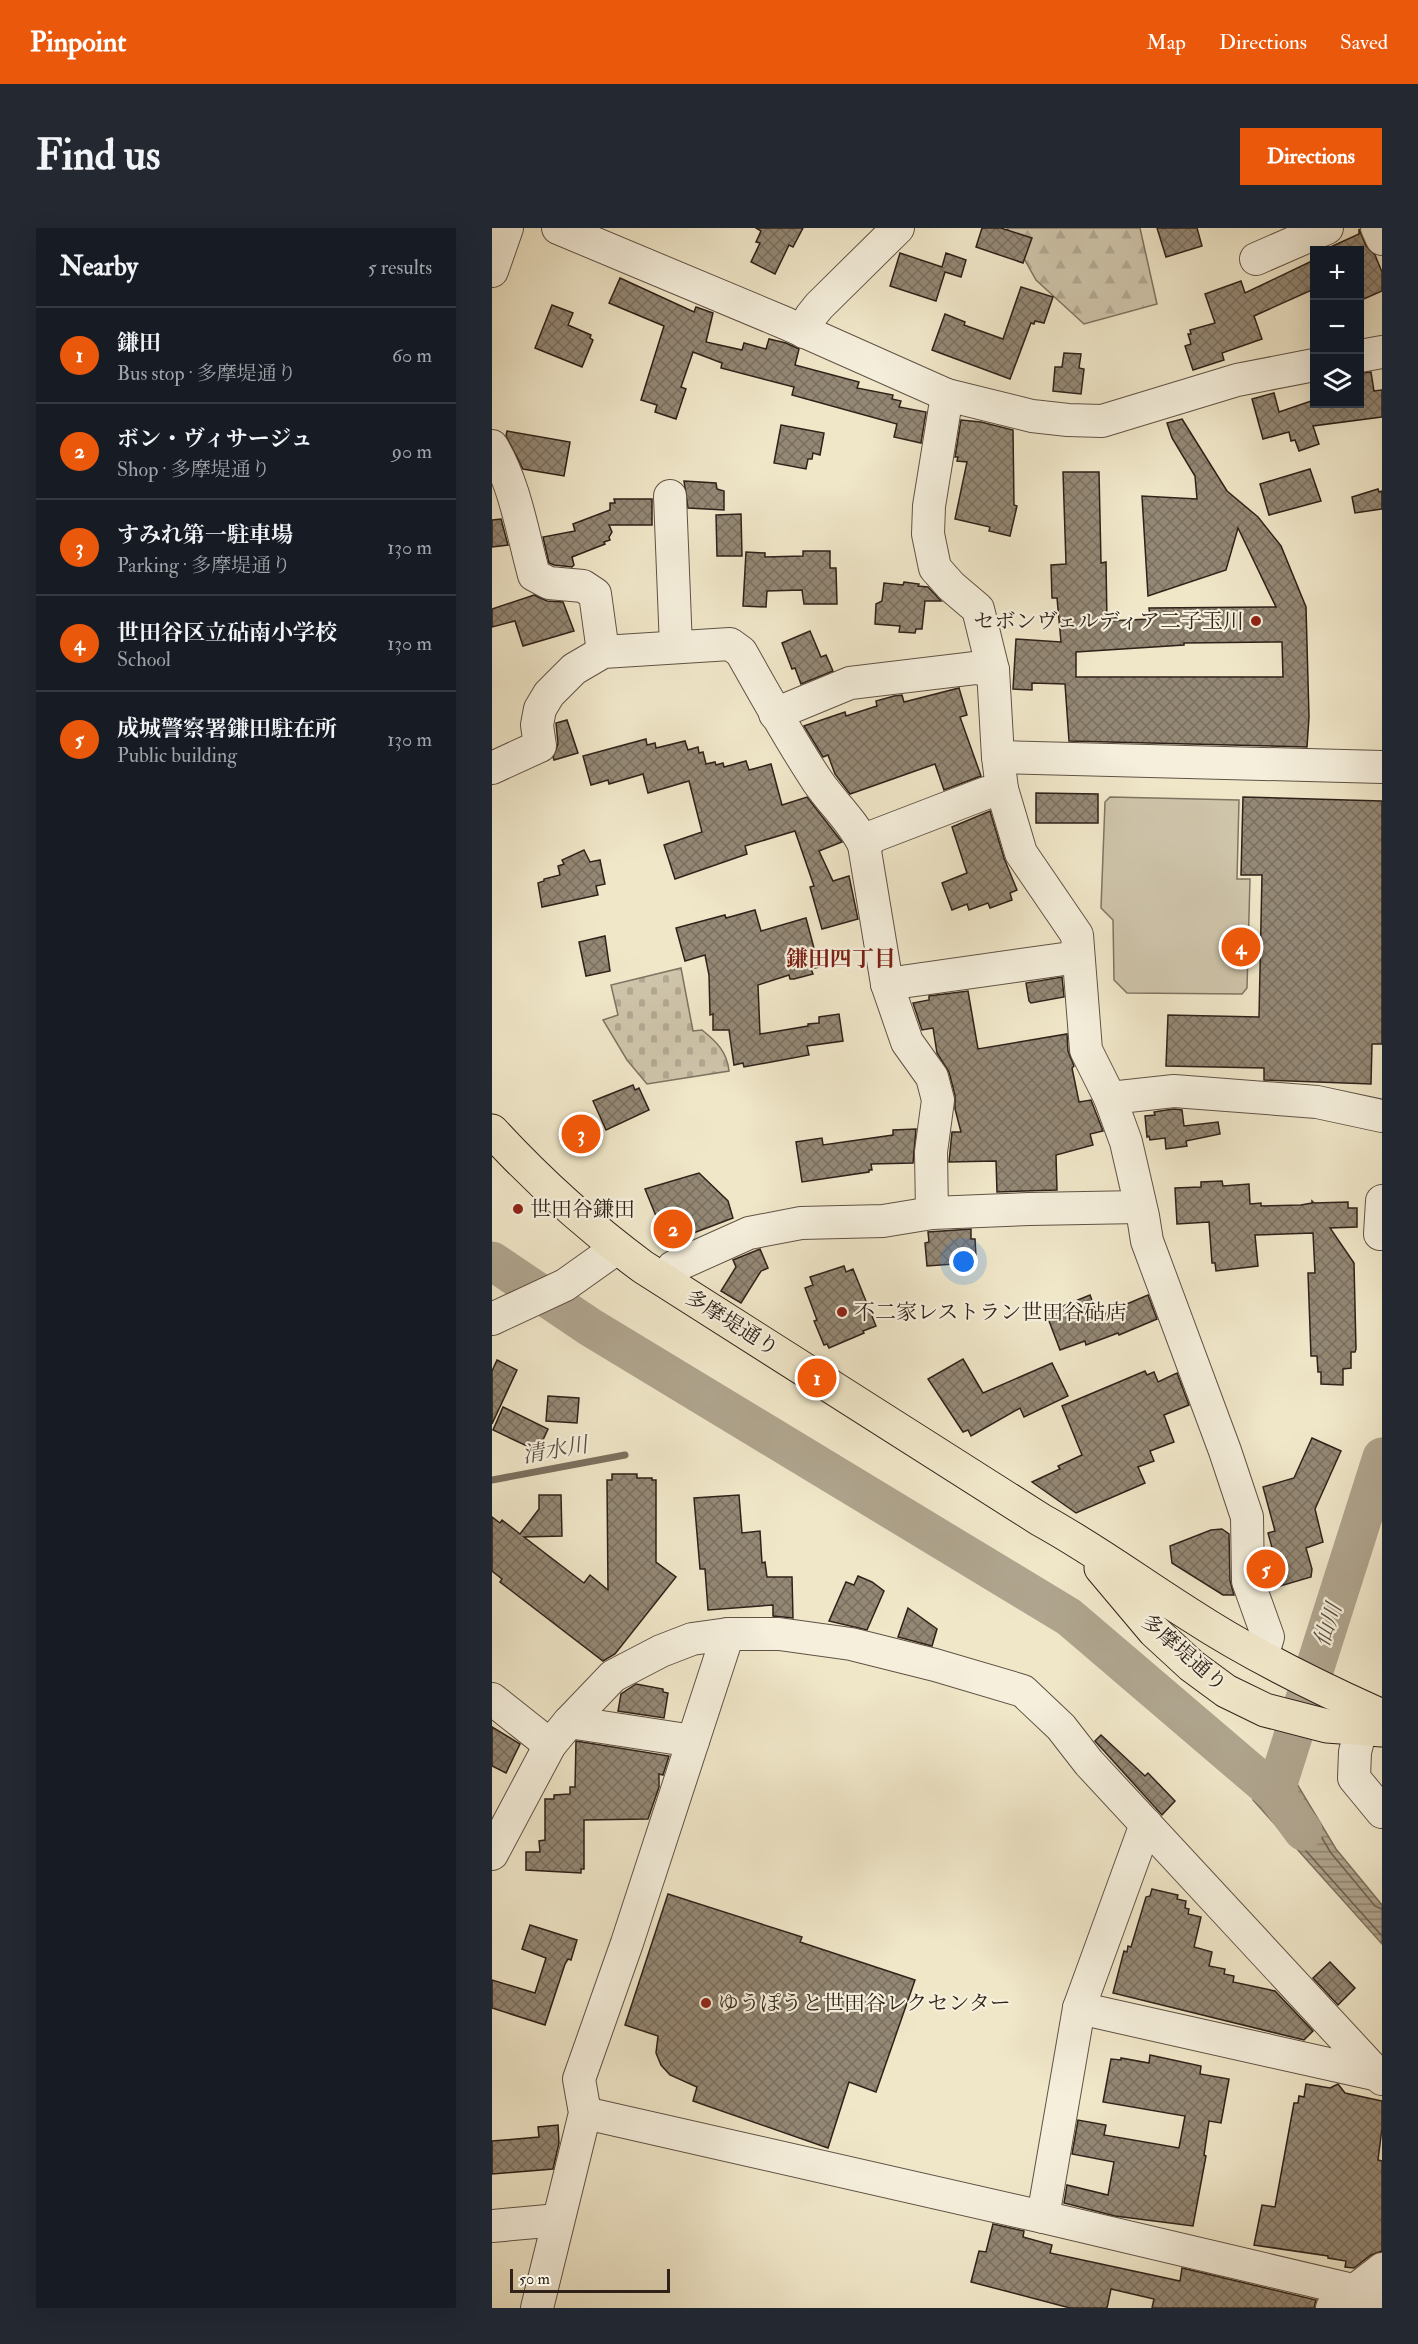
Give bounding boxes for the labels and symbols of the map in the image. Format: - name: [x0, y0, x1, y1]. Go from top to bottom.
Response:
- place label: セボンヴェルディア二子玉川: [974, 608, 1244, 635]
- marker: セボンヴェルディア二子玉川: [1249, 614, 1263, 628]
- pin: 4: [1222, 924, 1260, 970]
- district label: 鎌田四丁目: [786, 945, 896, 973]
- pin: 3: [562, 1112, 601, 1156]
- place label: 世田谷鎌田: [530, 1196, 635, 1223]
- marker: 世田谷鎌田: [511, 1202, 525, 1216]
- pin: 2: [654, 1206, 693, 1252]
- your location: [949, 1247, 978, 1276]
- street label: 多摩堤通り: [680, 1284, 784, 1362]
- place label: 不二家レストラン世田谷砧店: [854, 1299, 1126, 1326]
- marker: 不二家レストラン世田谷砧店: [835, 1305, 849, 1319]
- pin: 1: [798, 1356, 836, 1400]
- water label: 清水川: [520, 1430, 592, 1470]
- pin: 5: [1246, 1546, 1286, 1592]
- water label: 仙川: [1308, 1598, 1349, 1650]
- street label: 多摩堤通り: [1136, 1608, 1232, 1698]
- place label: ゆうぽうと世田谷レクセンター: [718, 1990, 1011, 2017]
- marker: ゆうぽうと世田谷レクセンター: [699, 1996, 713, 2010]
- scale bar: [510, 2266, 670, 2294]

